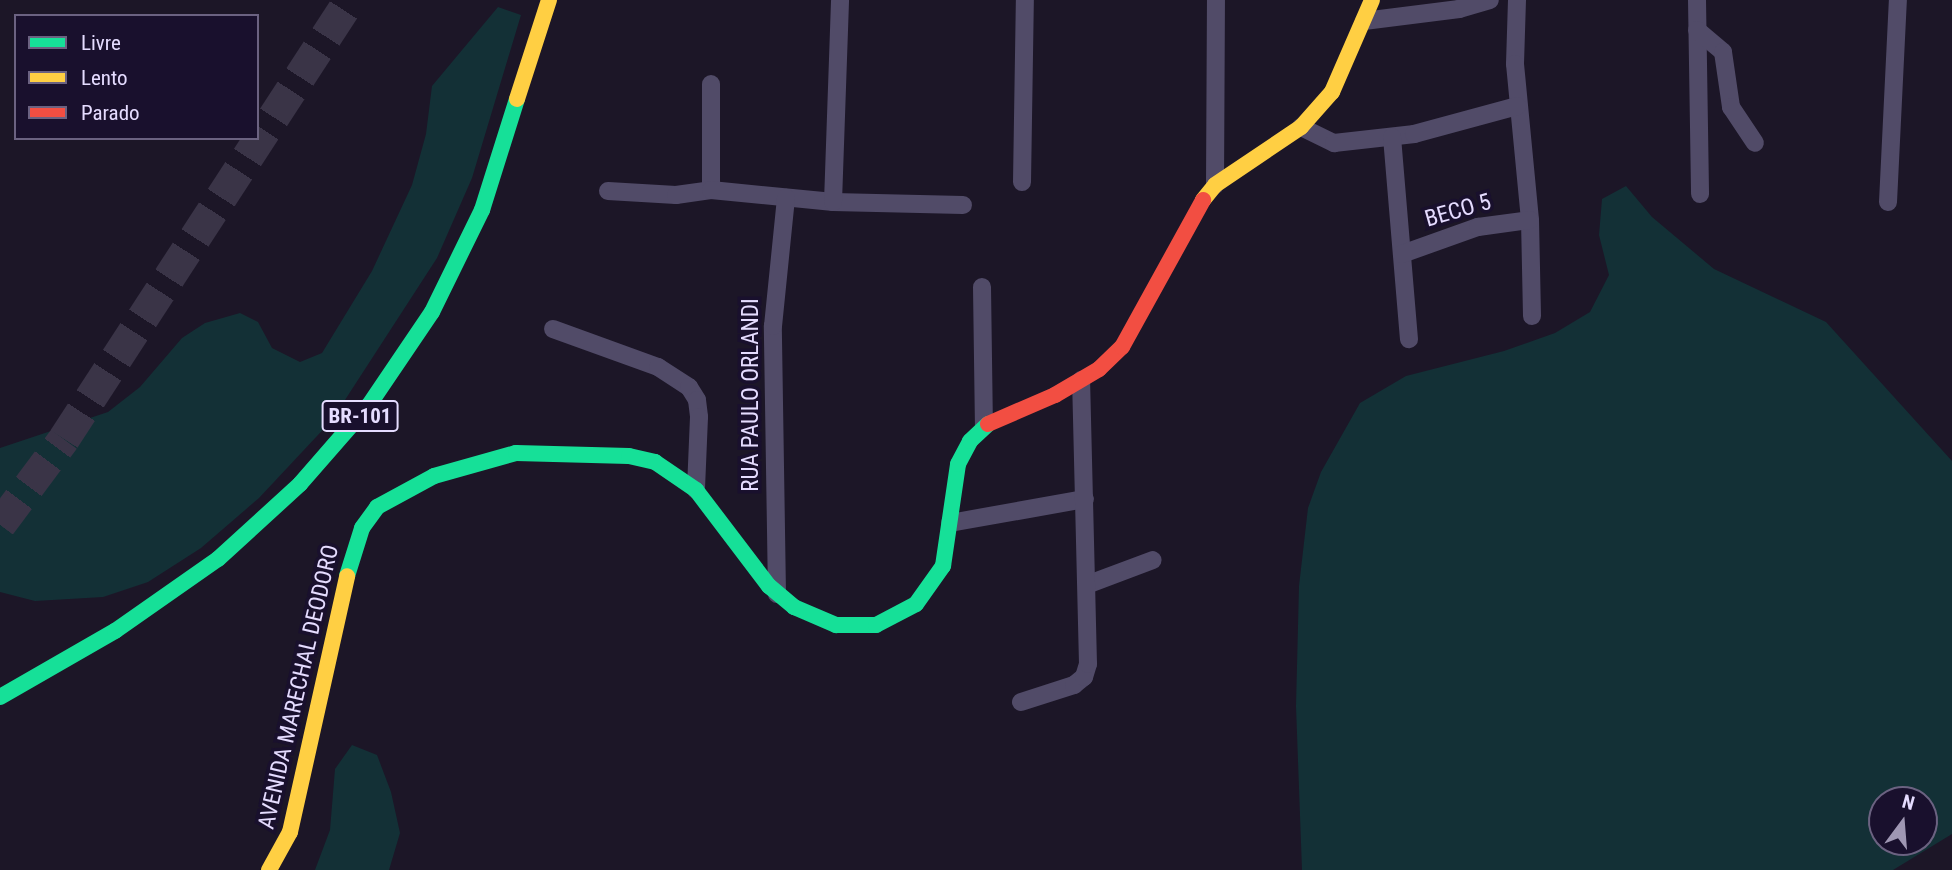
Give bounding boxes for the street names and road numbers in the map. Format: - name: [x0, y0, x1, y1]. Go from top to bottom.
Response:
- street label: BECO 5: [1422, 188, 1494, 234]
- street label: RUA PAULO ORLANDI: [737, 298, 765, 492]
- road number: BR-101: [322, 398, 398, 434]
- street label: AVENIDA MARECHAL DEODORO: [253, 542, 345, 832]

